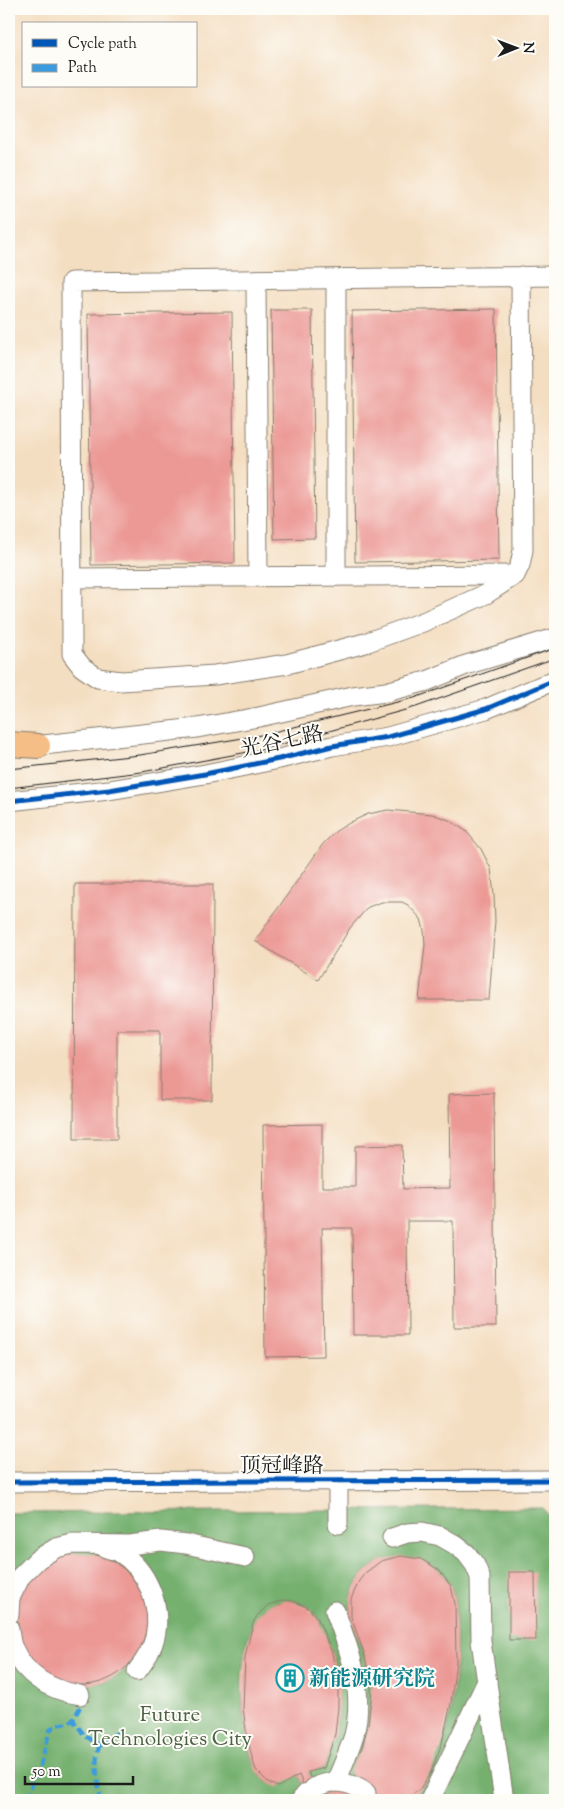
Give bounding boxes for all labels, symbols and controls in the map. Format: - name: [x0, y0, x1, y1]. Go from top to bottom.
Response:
- legend: [22, 22, 198, 88]
- north arrow: [492, 22, 542, 72]
- text: Cycle path: [68, 34, 137, 55]
- text: N: [517, 42, 537, 54]
- text: Path: [68, 58, 97, 79]
- street label: 光谷七路: [238, 720, 327, 766]
- street label: 顶冠峰路: [240, 1452, 324, 1482]
- building icon: 新能源研究院: [275, 1663, 305, 1693]
- place label: 新能源研究院: [309, 1665, 435, 1695]
- park label: Future Technologies City: [88, 1701, 252, 1755]
- scale bar: [25, 1754, 132, 1786]
- text: 50 m: [31, 1762, 61, 1783]

